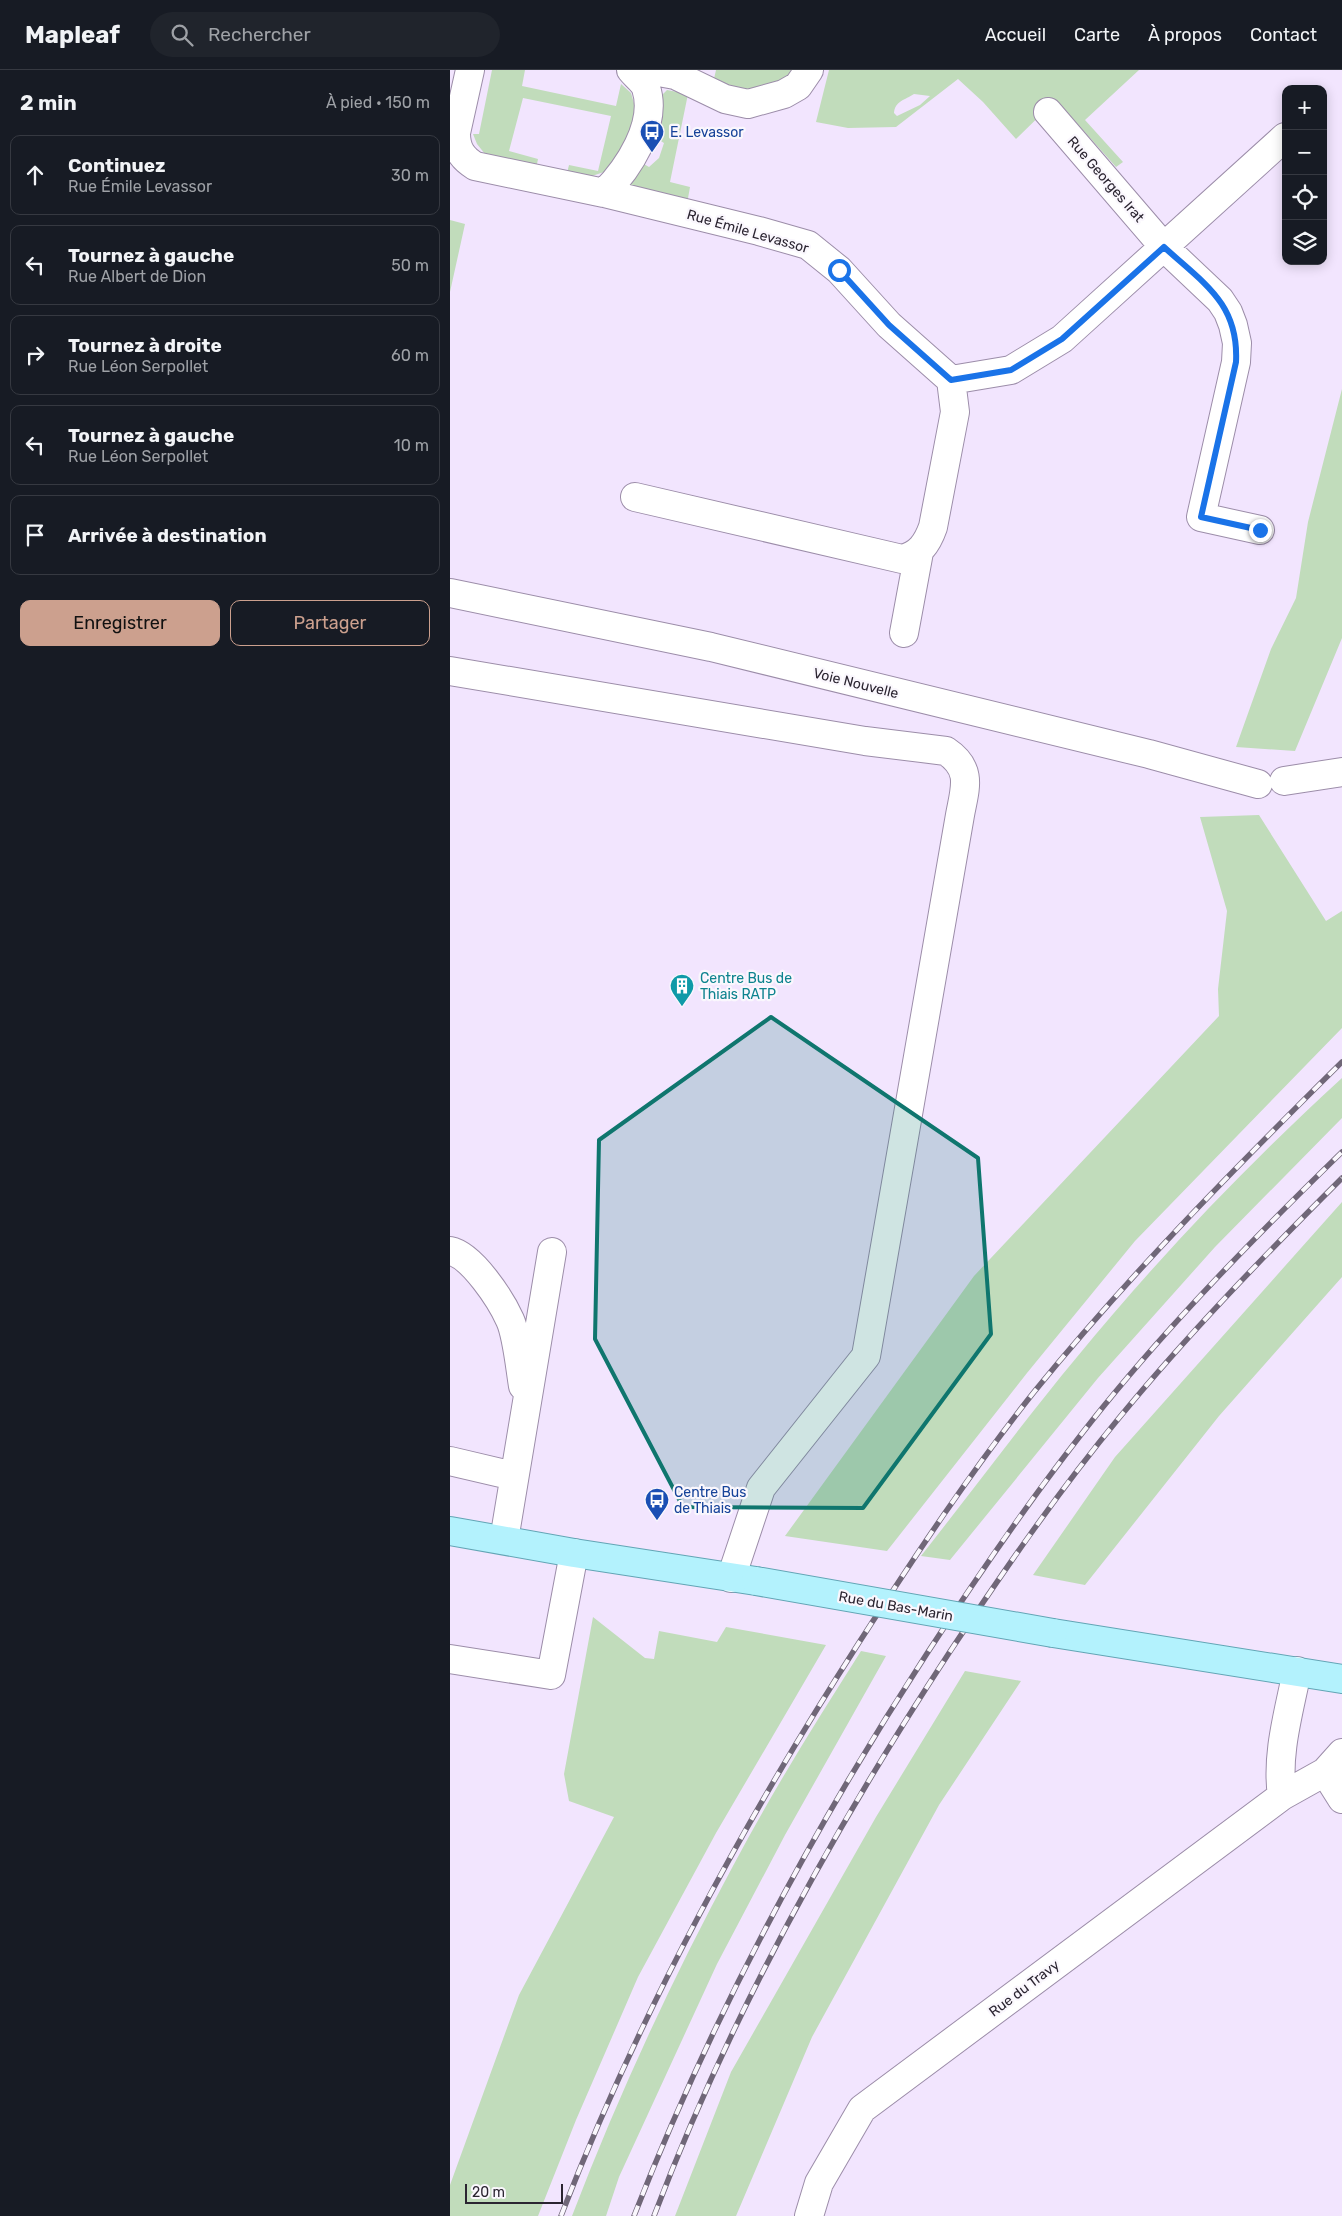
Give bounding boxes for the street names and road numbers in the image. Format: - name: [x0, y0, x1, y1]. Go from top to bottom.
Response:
- street label: Rue Georges Irat: [1064, 133, 1148, 226]
- street label: Rue Émile Levassor: [685, 205, 812, 257]
- street label: Voie Nouvelle: [811, 665, 900, 702]
- street label: Rue du Bas-Marin: [837, 1588, 954, 1625]
- street label: Rue du Travy: [986, 1956, 1063, 2020]

